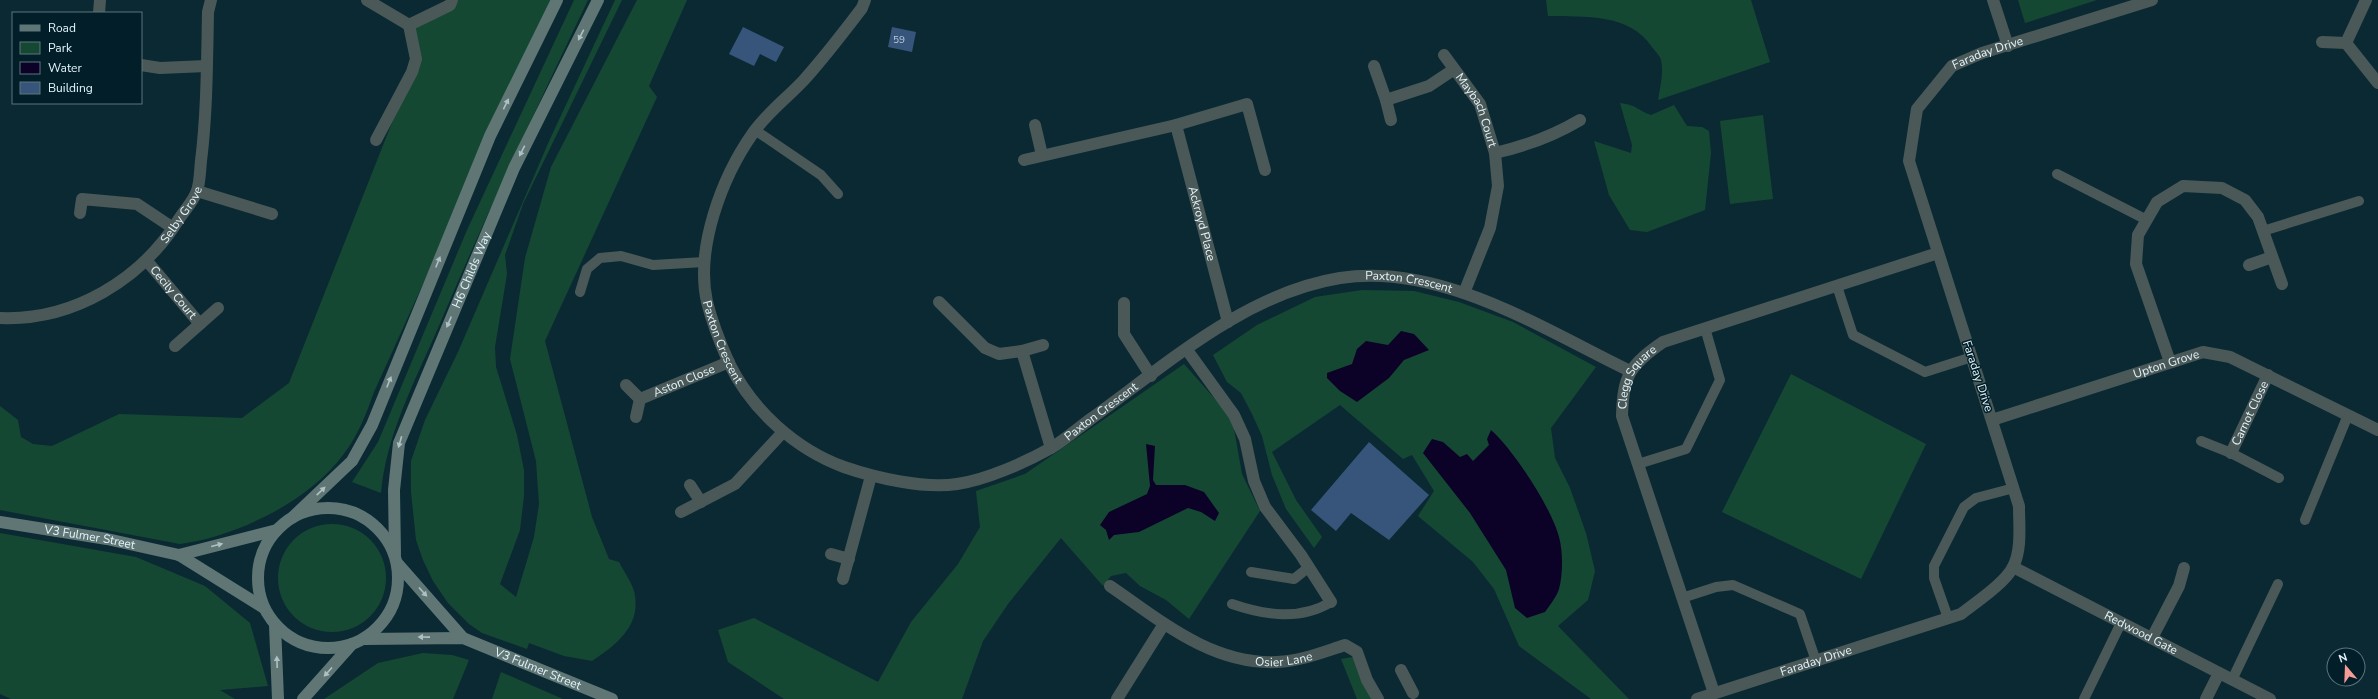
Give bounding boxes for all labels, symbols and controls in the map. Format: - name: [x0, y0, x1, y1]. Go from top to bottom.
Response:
- legend: [12, 12, 142, 104]
- text: Road: [48, 20, 76, 36]
- one-way arrow: [577, 29, 584, 41]
- house number: 59: [893, 33, 905, 47]
- street label: Faraday Drive: [1950, 33, 2025, 73]
- text: Park: [48, 40, 73, 56]
- text: Water: [48, 60, 82, 76]
- street label: Maybach Court: [1452, 70, 1501, 150]
- text: Building: [48, 80, 93, 96]
- one-way arrow: [503, 98, 509, 110]
- one-way arrow: [519, 145, 525, 157]
- street label: Selby Grove: [156, 185, 206, 247]
- street label: Ackroyd Place: [1185, 185, 1220, 263]
- street label: H6 Childs Way: [448, 228, 495, 311]
- one-way arrow: [436, 255, 442, 267]
- street label: Cecily Court: [146, 262, 201, 323]
- street label: Paxton Crescent: [1365, 268, 1455, 297]
- street label: Paxton Crescent: [699, 299, 747, 387]
- one-way arrow: [446, 317, 452, 329]
- street label: Faraday Drive: [1959, 338, 1997, 414]
- street label: Clegg Square: [1614, 341, 1660, 410]
- street label: Upton Grove: [2131, 346, 2201, 382]
- street label: Aston Close: [651, 361, 717, 401]
- one-way arrow: [386, 377, 392, 388]
- street label: Paxton Crescent: [1061, 378, 1142, 444]
- street label: Carnot Close: [2228, 378, 2272, 448]
- one-way arrow: [397, 437, 403, 449]
- one-way arrow: [316, 486, 326, 496]
- street label: V3 Fulmer Street: [42, 521, 138, 553]
- one-way arrow: [211, 542, 223, 548]
- one-way arrow: [419, 586, 428, 597]
- street label: Redwood Gate: [2102, 607, 2181, 658]
- one-way arrow: [417, 634, 430, 640]
- street label: Faraday Drive: [1778, 642, 1854, 680]
- street label: V3 Fulmer Street: [491, 643, 584, 694]
- north arrow: [2326, 647, 2366, 687]
- street label: Osier Lane: [1254, 648, 1314, 670]
- text: N: [2337, 650, 2349, 666]
- one-way arrow: [274, 655, 280, 668]
- one-way arrow: [323, 667, 332, 677]

